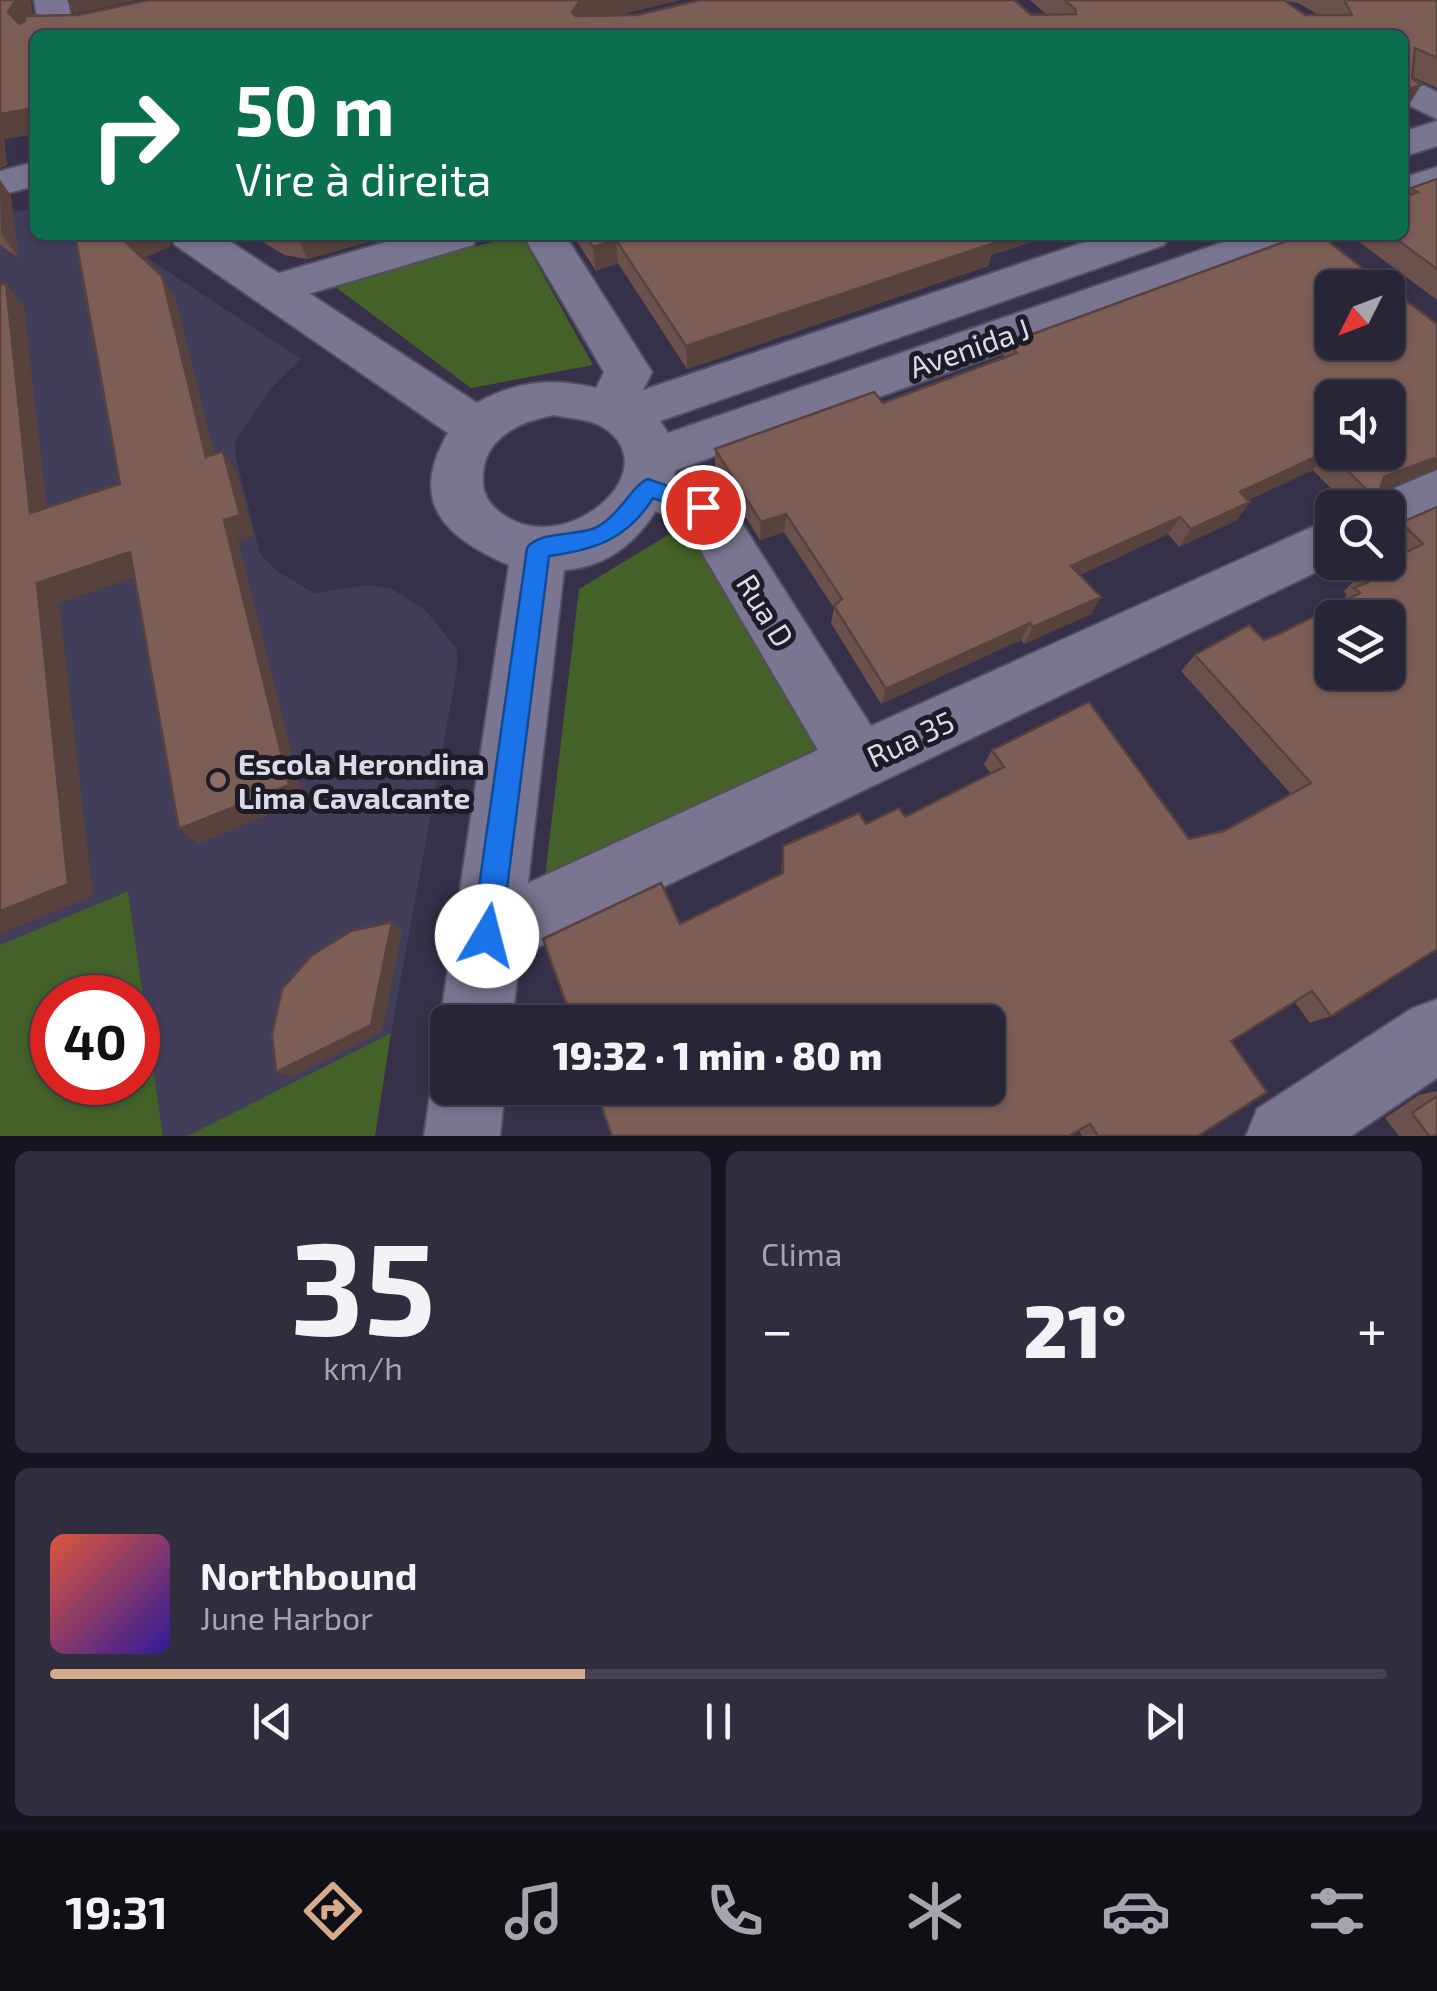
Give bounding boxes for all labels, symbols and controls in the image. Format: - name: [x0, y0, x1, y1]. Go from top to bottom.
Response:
- text: 50 m: [235, 66, 395, 150]
- icon: right: [70, 70, 200, 200]
- text: Vire à direita: [235, 151, 492, 205]
- north arrow: [1315, 270, 1405, 360]
- map controls: [1315, 270, 1405, 690]
- street label: Avenida J: [904, 310, 1034, 384]
- button: sound: [1315, 380, 1405, 470]
- pin: [661, 465, 746, 550]
- icon: arrive: [676, 480, 731, 535]
- button: search: [1315, 490, 1405, 580]
- street label: Rua D: [730, 567, 802, 653]
- button: layers: [1315, 600, 1405, 690]
- street label: Rua 35: [861, 702, 959, 774]
- place label: Escola Herondina Lima Cavalcante: [238, 745, 485, 815]
- marker: Escola Herondina Lima Cavalcante: [207, 769, 229, 791]
- position arrow: [435, 884, 539, 988]
- speed limit sign: 40: [30, 975, 160, 1105]
- text: 19:32 · 1 min · 80 m: [553, 1032, 882, 1078]
- text: 35: [290, 1205, 436, 1361]
- text: Clima: [761, 1234, 842, 1272]
- text: 21°: [1023, 1283, 1127, 1373]
- text: −: [761, 1295, 793, 1361]
- text: +: [1357, 1295, 1387, 1361]
- text: km/h: [323, 1348, 403, 1386]
- text: Northbound: [200, 1552, 418, 1598]
- text: June Harbor: [200, 1598, 373, 1636]
- icon: previous: [245, 1694, 300, 1749]
- icon: pause: [691, 1694, 746, 1749]
- icon: next: [1137, 1694, 1192, 1749]
- icon: directions: [298, 1876, 368, 1946]
- icon: music: [499, 1876, 569, 1946]
- icon: phone: [700, 1876, 770, 1946]
- icon: climate: [900, 1876, 970, 1946]
- icon: car: [1101, 1876, 1171, 1946]
- icon: filters: [1302, 1876, 1372, 1946]
- text: 19:31: [65, 1884, 168, 1938]

